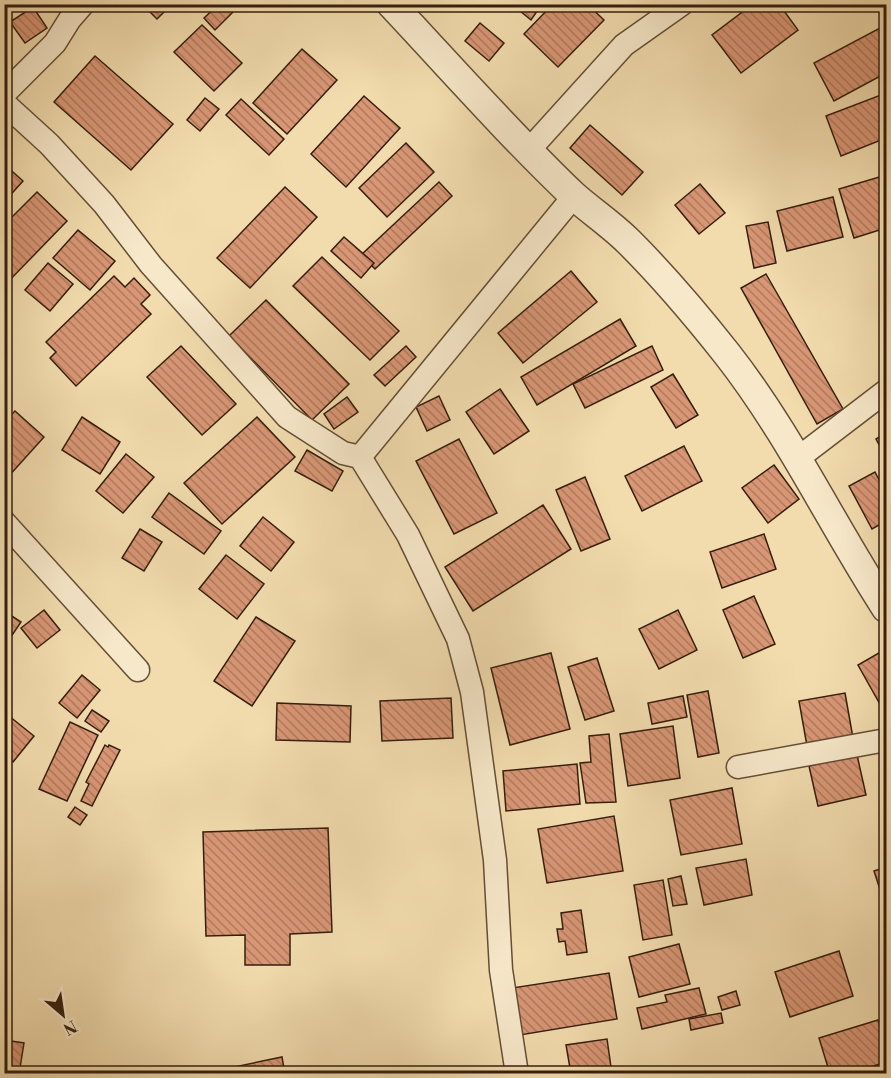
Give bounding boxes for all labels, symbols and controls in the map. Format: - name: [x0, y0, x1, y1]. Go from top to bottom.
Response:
- north arrow: [33, 985, 93, 1045]
- text: N: [59, 1015, 80, 1039]

